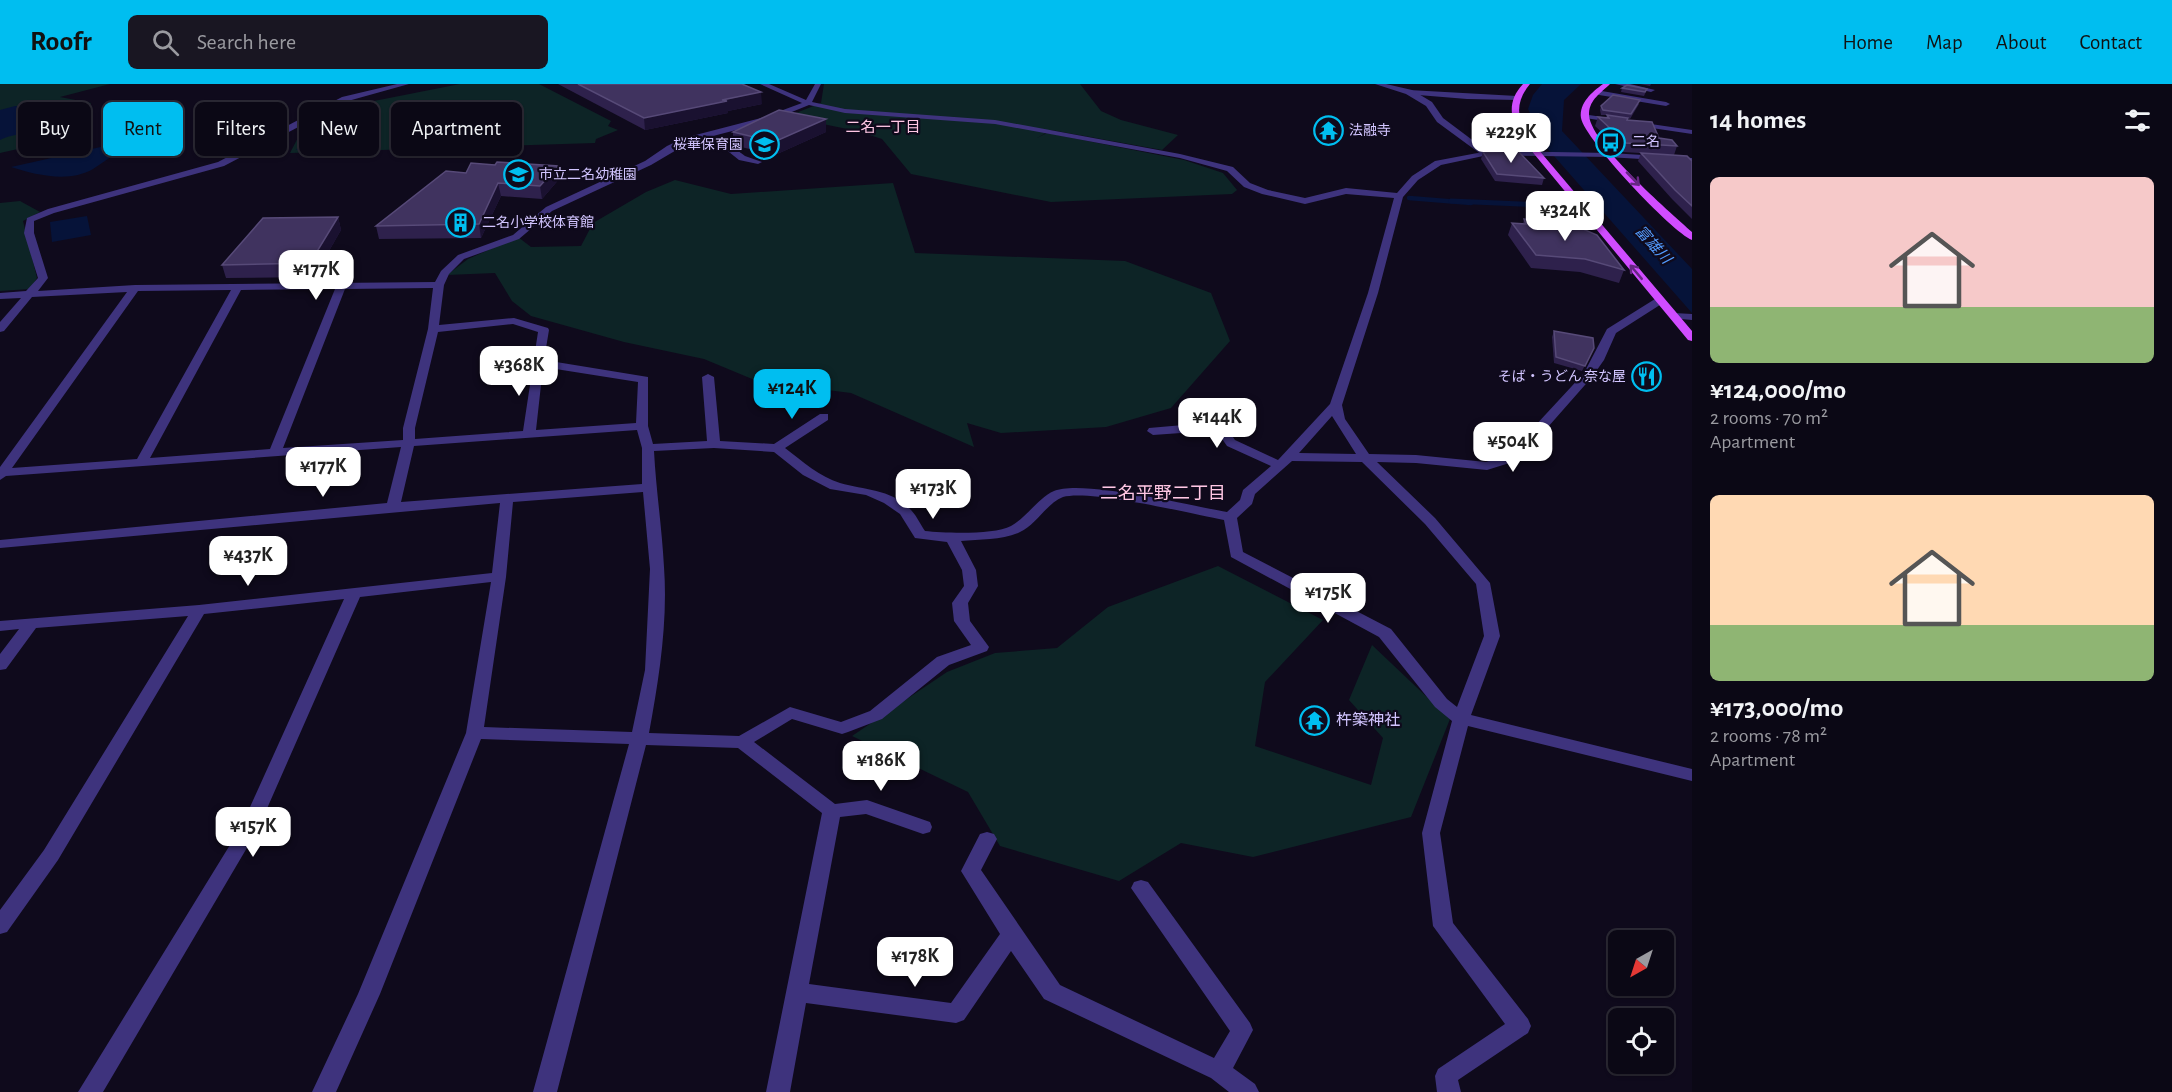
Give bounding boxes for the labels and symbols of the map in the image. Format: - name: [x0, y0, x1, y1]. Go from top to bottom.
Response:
- pin: ¥229K: [1469, 113, 1553, 164]
- temple icon: 法融寺: [1312, 115, 1344, 147]
- district label: 二名一丁目: [845, 119, 921, 135]
- place label: 法融寺: [1349, 123, 1391, 138]
- bus stop icon: 二名: [1595, 126, 1627, 158]
- school or university icon: 桜華保育園: [748, 129, 780, 161]
- place label: 二名: [1632, 134, 1660, 149]
- place label: 桜華保育園: [673, 137, 743, 152]
- school or university icon: 市立二名幼稚園: [502, 159, 534, 191]
- place label: 市立二名幼稚園: [539, 167, 637, 182]
- one-way arrow: [1626, 172, 1640, 187]
- pin: ¥324K: [1523, 191, 1607, 242]
- building icon: 二名小学校体育館: [445, 207, 477, 239]
- place label: 二名小学校体育館: [482, 215, 594, 230]
- water label: 富雄川: [1632, 223, 1676, 268]
- pin: ¥177K: [274, 250, 358, 301]
- one-way arrow: [1629, 265, 1643, 280]
- pin: ¥368K: [477, 346, 561, 397]
- restaurant icon: そば・うどん 奈な屋: [1631, 361, 1663, 393]
- pin: ¥124K: [750, 369, 834, 420]
- place label: そば・うどん 奈な屋: [1498, 369, 1626, 384]
- pin: ¥144K: [1175, 398, 1259, 449]
- pin: ¥504K: [1471, 422, 1555, 473]
- pin: ¥177K: [281, 447, 365, 498]
- pin: ¥173K: [891, 469, 975, 520]
- district label: 二名平野二丁目: [1100, 483, 1226, 503]
- pin: ¥437K: [206, 536, 290, 587]
- pin: ¥175K: [1286, 573, 1370, 624]
- temple icon: 杵築神社: [1299, 704, 1331, 736]
- place label: 杵築神社: [1336, 711, 1400, 728]
- pin: ¥186K: [839, 741, 923, 792]
- pin: ¥157K: [211, 807, 295, 858]
- north arrow: [1608, 930, 1674, 996]
- pin: ¥178K: [873, 937, 957, 988]

